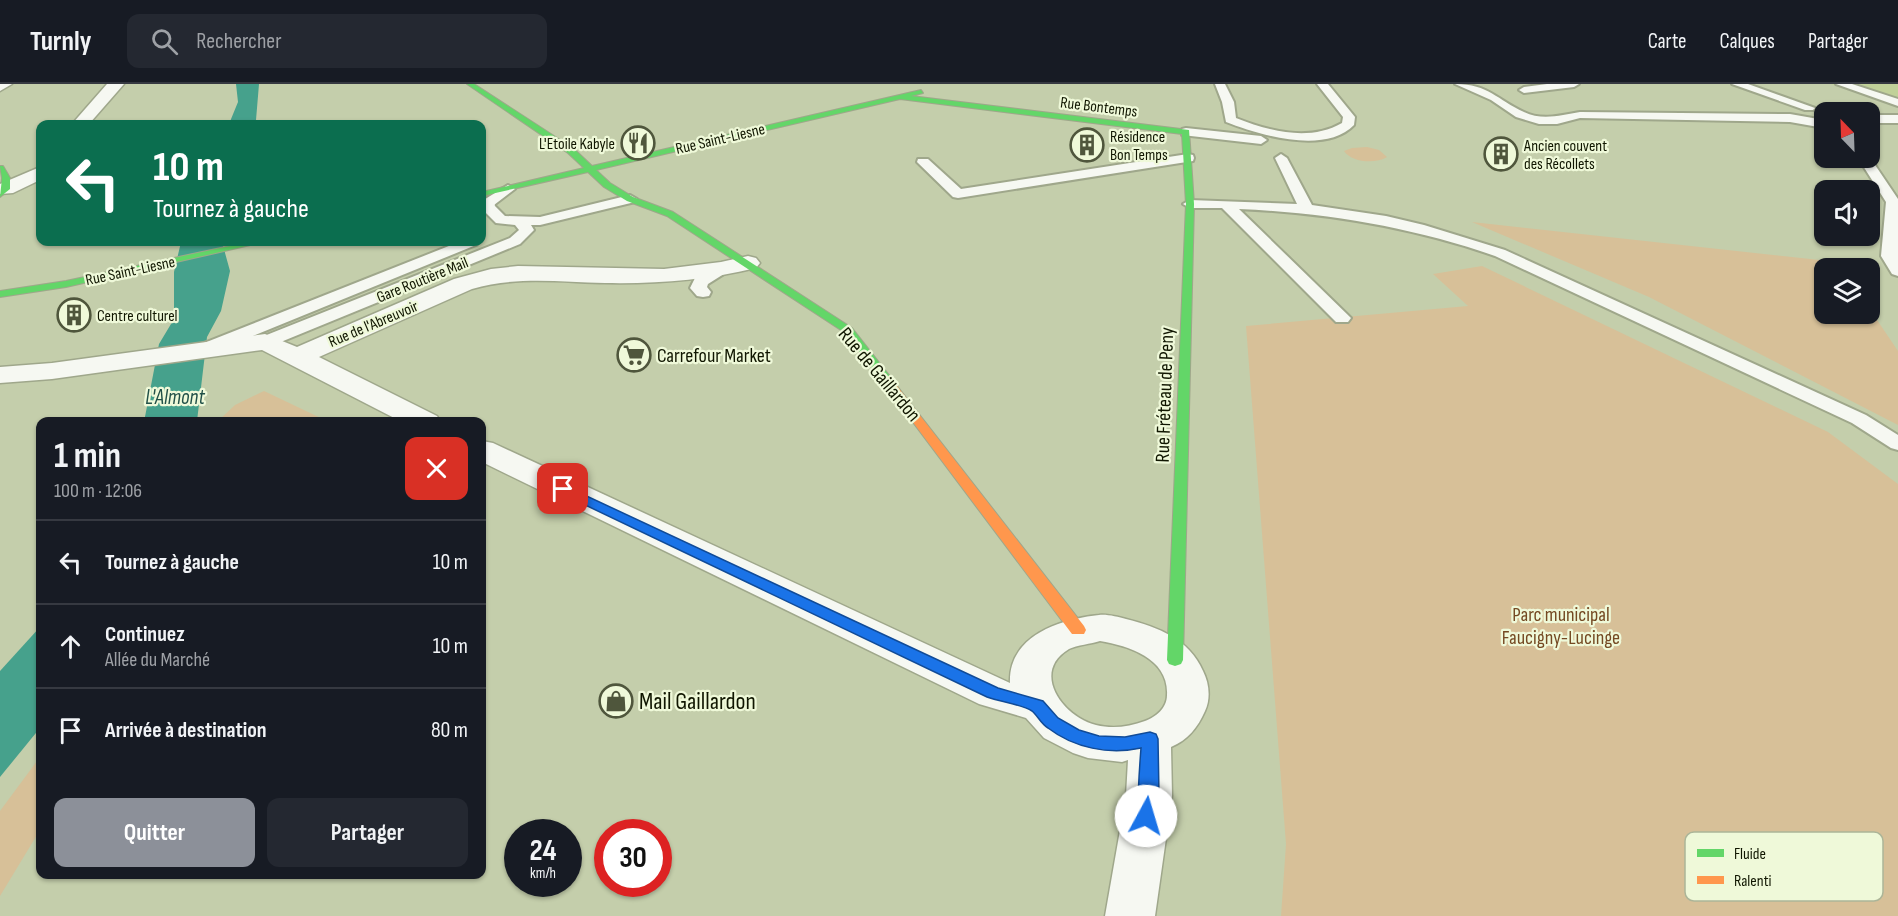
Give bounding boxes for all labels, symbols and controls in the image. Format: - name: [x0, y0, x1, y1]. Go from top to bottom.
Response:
- search box: [127, 14, 547, 68]
- text: Turnly: [30, 25, 91, 58]
- icon: search: [148, 25, 181, 58]
- text: Rechercher: [196, 28, 281, 55]
- text: Carte: [1648, 29, 1687, 54]
- text: Calques: [1720, 29, 1775, 54]
- text: Partager: [1808, 29, 1868, 54]
- street label: Rue Bontemps: [1059, 93, 1139, 122]
- north arrow: [1814, 102, 1880, 168]
- map controls: [1814, 102, 1880, 324]
- street label: Rue Saint-Liesne: [674, 120, 767, 159]
- restaurant icon: L'Etoile Kabyle: [620, 125, 656, 161]
- building icon: Résidence Bon Temps: [1069, 127, 1105, 163]
- place label: Résidence Bon Temps: [1110, 128, 1168, 165]
- place label: L'Etoile Kabyle: [539, 135, 615, 154]
- building icon: Ancien couvent des Récollets: [1483, 136, 1519, 172]
- place label: Ancien couvent des Récollets: [1523, 137, 1607, 174]
- text: 10 m: [153, 142, 224, 193]
- icon: left: [54, 144, 132, 222]
- button: sound: [1814, 180, 1880, 246]
- text: Tournez à gauche: [153, 193, 309, 225]
- street label: Rue Saint-Liesne: [84, 253, 177, 290]
- street label: Gare Routière Mail: [374, 253, 471, 307]
- button: layers: [1814, 258, 1880, 324]
- building icon: Centre culturel: [56, 297, 92, 333]
- street label: Rue de l'Abreuvoir: [326, 297, 422, 352]
- place label: Centre culturel: [97, 307, 178, 326]
- street label: Rue de Gaillardon: [833, 323, 926, 427]
- street label: Rue Fréteau de Peny: [1151, 327, 1179, 463]
- supermarket icon: Carrefour Market: [616, 337, 652, 373]
- place label: Carrefour Market: [657, 344, 771, 368]
- water label: L'Almont: [145, 385, 205, 410]
- text: 1 min: [54, 435, 121, 478]
- button: close: [405, 437, 468, 500]
- pin: [537, 463, 588, 514]
- icon: arrive: [546, 472, 579, 505]
- text: 100 m · 12:06: [54, 479, 142, 503]
- icon: left: [54, 546, 87, 579]
- text: Tournez à gauche: [105, 549, 239, 576]
- text: 10 m: [433, 549, 468, 576]
- park label: Parc municipal Faucigny-Lucinge: [1502, 603, 1620, 650]
- text: Continuez: [105, 621, 185, 648]
- icon: ahead: [54, 630, 87, 663]
- text: 10 m: [433, 633, 468, 660]
- text: Allée du Marché: [105, 648, 210, 672]
- shop icon: Mail Gaillardon: [598, 683, 634, 719]
- place label: Mail Gaillardon: [639, 687, 756, 716]
- icon: arrive: [54, 714, 87, 747]
- text: Arrivée à destination: [105, 717, 267, 744]
- text: 80 m: [431, 717, 468, 744]
- position arrow: [1114, 784, 1178, 848]
- button: Quitter: [54, 798, 255, 867]
- button: Partager: [267, 798, 468, 867]
- speed limit sign: 30: [594, 819, 672, 897]
- legend: [1685, 832, 1883, 901]
- text: 24: [530, 833, 556, 869]
- text: Fluide: [1734, 845, 1766, 864]
- text: km/h: [530, 864, 556, 883]
- text: Ralenti: [1734, 872, 1772, 891]

